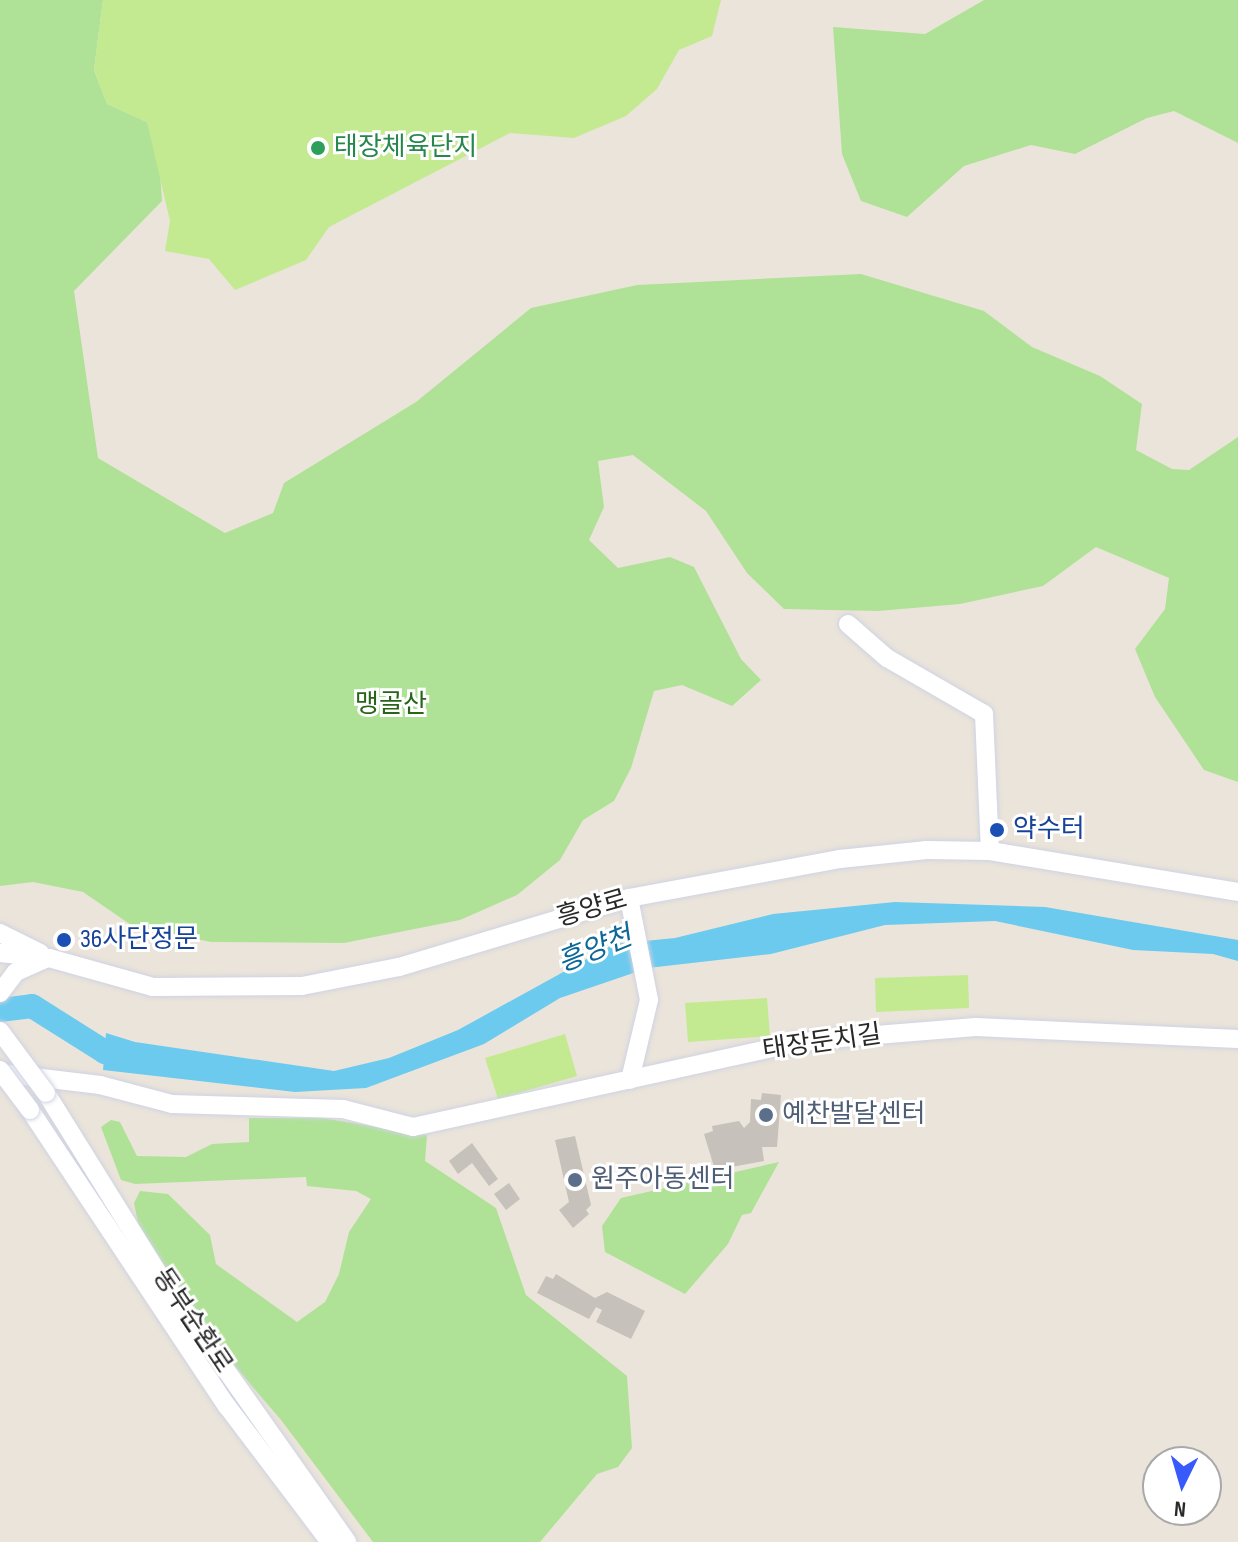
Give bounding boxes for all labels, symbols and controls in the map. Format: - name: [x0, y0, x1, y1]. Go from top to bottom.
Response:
- place label: 태장체육단지: [334, 132, 478, 164]
- marker: 태장체육단지: [309, 139, 327, 157]
- park label: 맹골산: [355, 689, 427, 721]
- place label: 약수터: [1013, 814, 1085, 846]
- marker: 약수터: [988, 821, 1006, 839]
- street label: 흥양로: [553, 884, 631, 934]
- water label: 흥양천: [553, 920, 637, 980]
- place label: 36사단정문: [80, 924, 198, 956]
- marker: 36사단정문: [55, 931, 73, 949]
- street label: 태장둔치길: [761, 1019, 883, 1067]
- place label: 예찬발달센터: [782, 1099, 926, 1131]
- marker: 예찬발달센터: [757, 1106, 775, 1124]
- place label: 원주아동센터: [591, 1164, 735, 1196]
- marker: 원주아동센터: [566, 1171, 584, 1189]
- street label: 동부순환로: [146, 1263, 238, 1379]
- north arrow: [1142, 1446, 1222, 1526]
- text: N: [1173, 1494, 1187, 1522]

